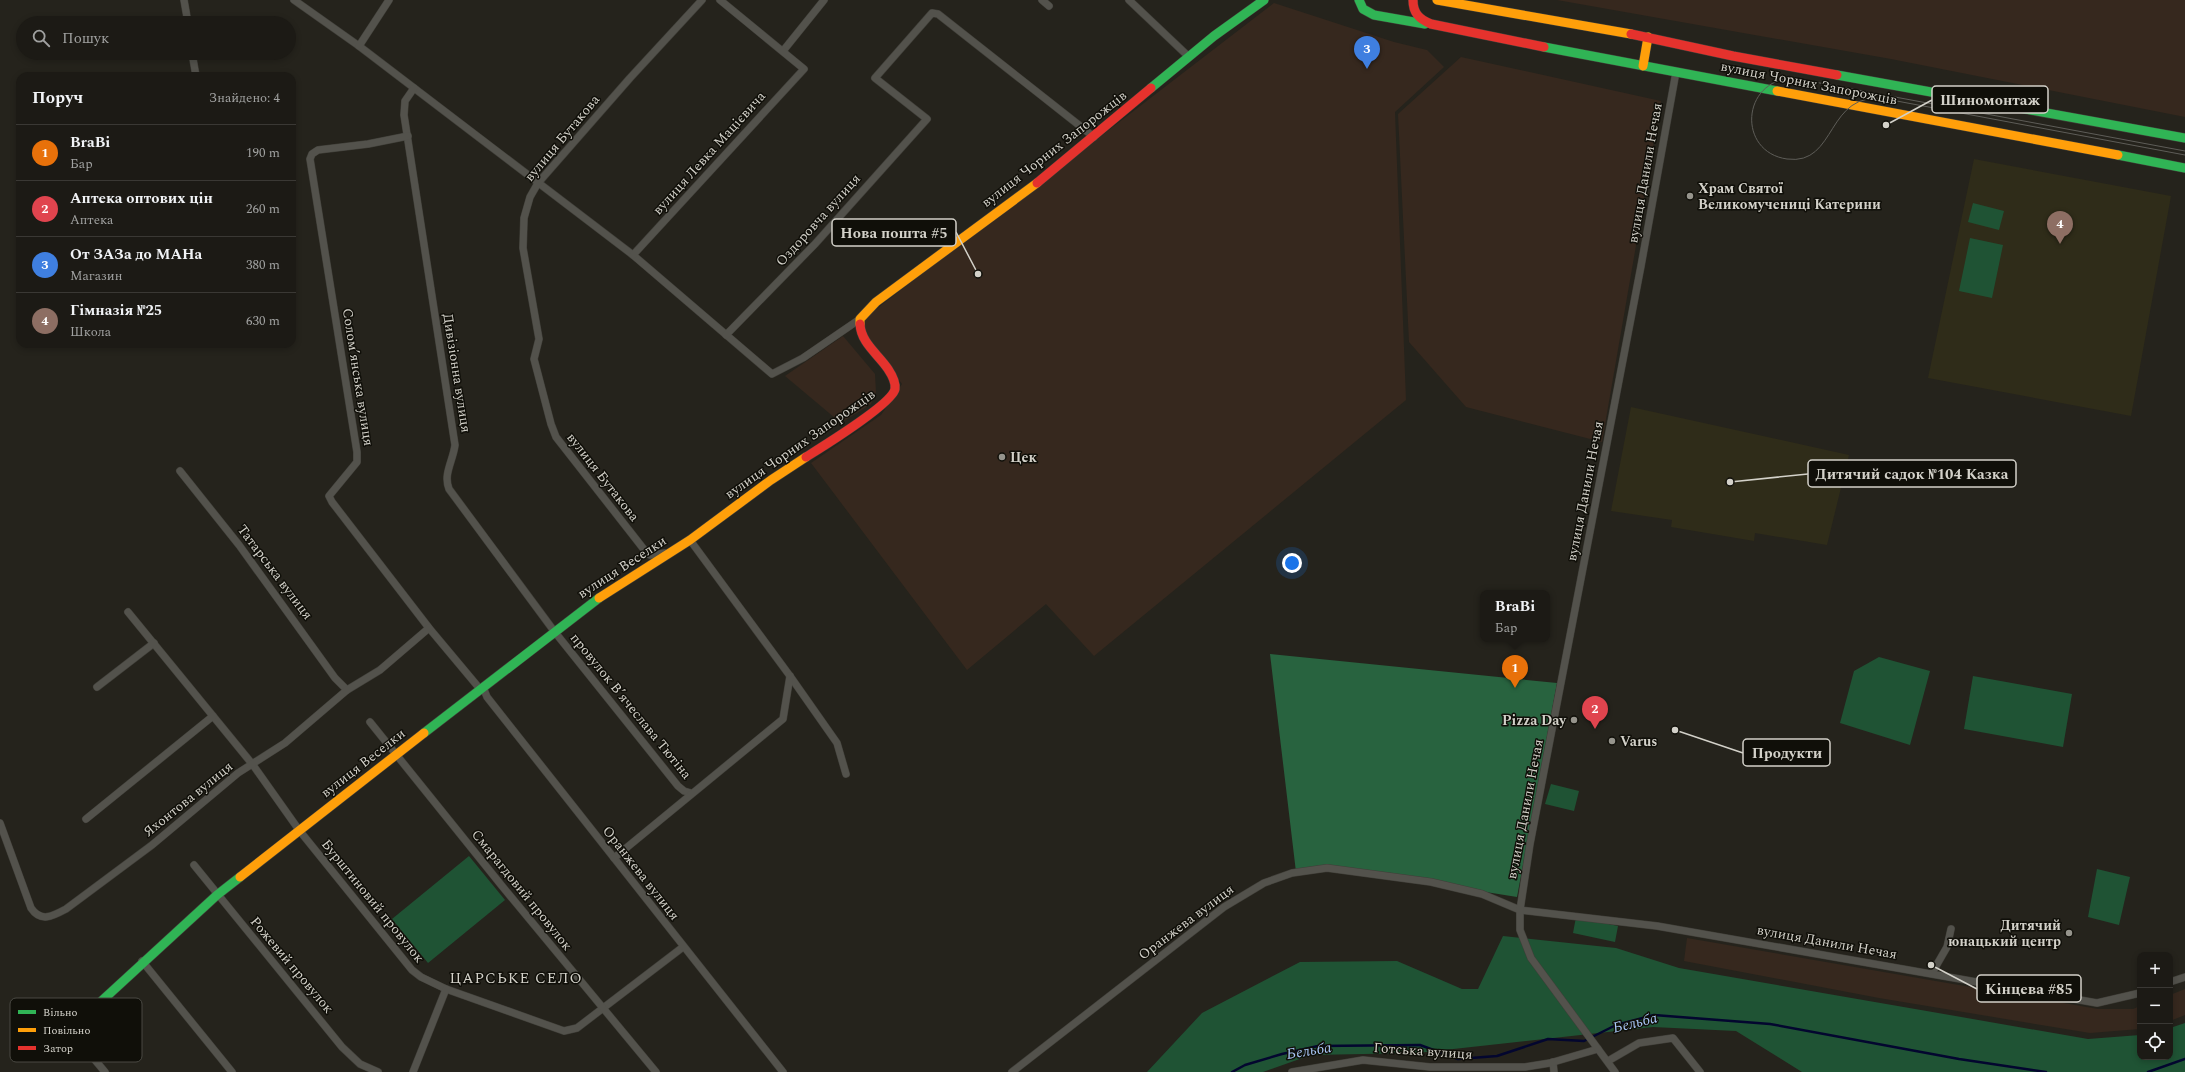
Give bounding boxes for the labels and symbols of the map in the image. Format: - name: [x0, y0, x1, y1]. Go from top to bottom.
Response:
- pin: 3: [1354, 36, 1380, 69]
- street label: вулиця Чорних Запорожців: [1719, 56, 1899, 110]
- street label: вулиця Чорних Запорожців: [977, 85, 1131, 213]
- street label: вулиця Левка Мацієвича: [648, 86, 771, 220]
- callout: Шиномонтаж: [1932, 86, 2048, 113]
- text: Шиномонтаж: [1940, 89, 2041, 112]
- street label: вулиця Бутакова: [519, 90, 605, 186]
- street label: вулиця Данили Нечая: [1622, 101, 1668, 245]
- street label: Оздоровча вулиця: [771, 169, 865, 271]
- place label: Храм Святої Великомучениці Катерини: [1698, 178, 1881, 215]
- marker: Храм Святої Великомучениці Катерини: [1685, 191, 1695, 201]
- pin: 4: [2047, 211, 2073, 244]
- callout: Нова пошта #5: [832, 219, 956, 246]
- text: Нова пошта #5: [840, 222, 948, 245]
- street label: Соломʼянська вулиця: [337, 307, 379, 447]
- street label: Дивізіонна вулиця: [437, 312, 477, 434]
- street label: вулиця Чорних Запорожців: [720, 384, 880, 504]
- street label: вулиця Данили Нечая: [1561, 419, 1609, 563]
- street label: вулиця Бутакова: [561, 428, 645, 526]
- place label: Цек: [1010, 447, 1037, 468]
- marker: Цек: [997, 452, 1007, 462]
- callout: Дитячий садок №104 Казка: [1808, 460, 2016, 487]
- text: Дитячий садок №104 Казка: [1816, 463, 2009, 486]
- street label: Татарська вулиця: [232, 520, 318, 624]
- street label: вулиця Веселки: [573, 530, 671, 604]
- your location: [1282, 553, 1302, 573]
- street label: провулок Вʼячеслава Тютіна: [565, 628, 697, 784]
- pin: 1: [1502, 655, 1528, 688]
- pin: 2: [1582, 696, 1608, 729]
- place label: Pizza Day: [1502, 710, 1567, 731]
- marker: Pizza Day: [1569, 715, 1579, 725]
- street label: вулиця Веселки: [316, 723, 410, 803]
- place label: Varus: [1620, 731, 1657, 752]
- marker: Varus: [1607, 736, 1617, 746]
- street label: вулиця Данили Нечая: [1501, 737, 1549, 881]
- callout: Продукти: [1743, 739, 1830, 766]
- text: Продукти: [1752, 742, 1823, 765]
- street label: Яхонтова вулиця: [139, 756, 237, 842]
- street label: Оранжева вулиця: [597, 821, 685, 925]
- street label: Смарагдовий провулок: [466, 825, 578, 955]
- street label: Бурштиновий провулок: [316, 834, 430, 968]
- street label: Оранжева вулиця: [1134, 879, 1238, 965]
- street label: Рожевий провулок: [245, 912, 339, 1018]
- place label: Дитячий юнацький центр: [1948, 915, 2061, 952]
- street label: вулиця Данили Нечая: [1755, 919, 1899, 965]
- marker: Дитячий юнацький центр: [2064, 928, 2074, 938]
- district label: ЦАРСЬКЕ СЕЛО: [449, 967, 583, 990]
- callout: Кінцева #85: [1977, 975, 2081, 1002]
- text: Кінцева #85: [1985, 978, 2073, 1001]
- legend: [10, 998, 142, 1062]
- text: Вільно: [43, 1004, 78, 1021]
- water label: Бельба: [1610, 1006, 1660, 1040]
- text: Повільно: [43, 1022, 90, 1039]
- water label: Бельба: [1285, 1036, 1334, 1066]
- street label: Готська вулиця: [1373, 1037, 1473, 1065]
- text: Затор: [43, 1040, 73, 1057]

